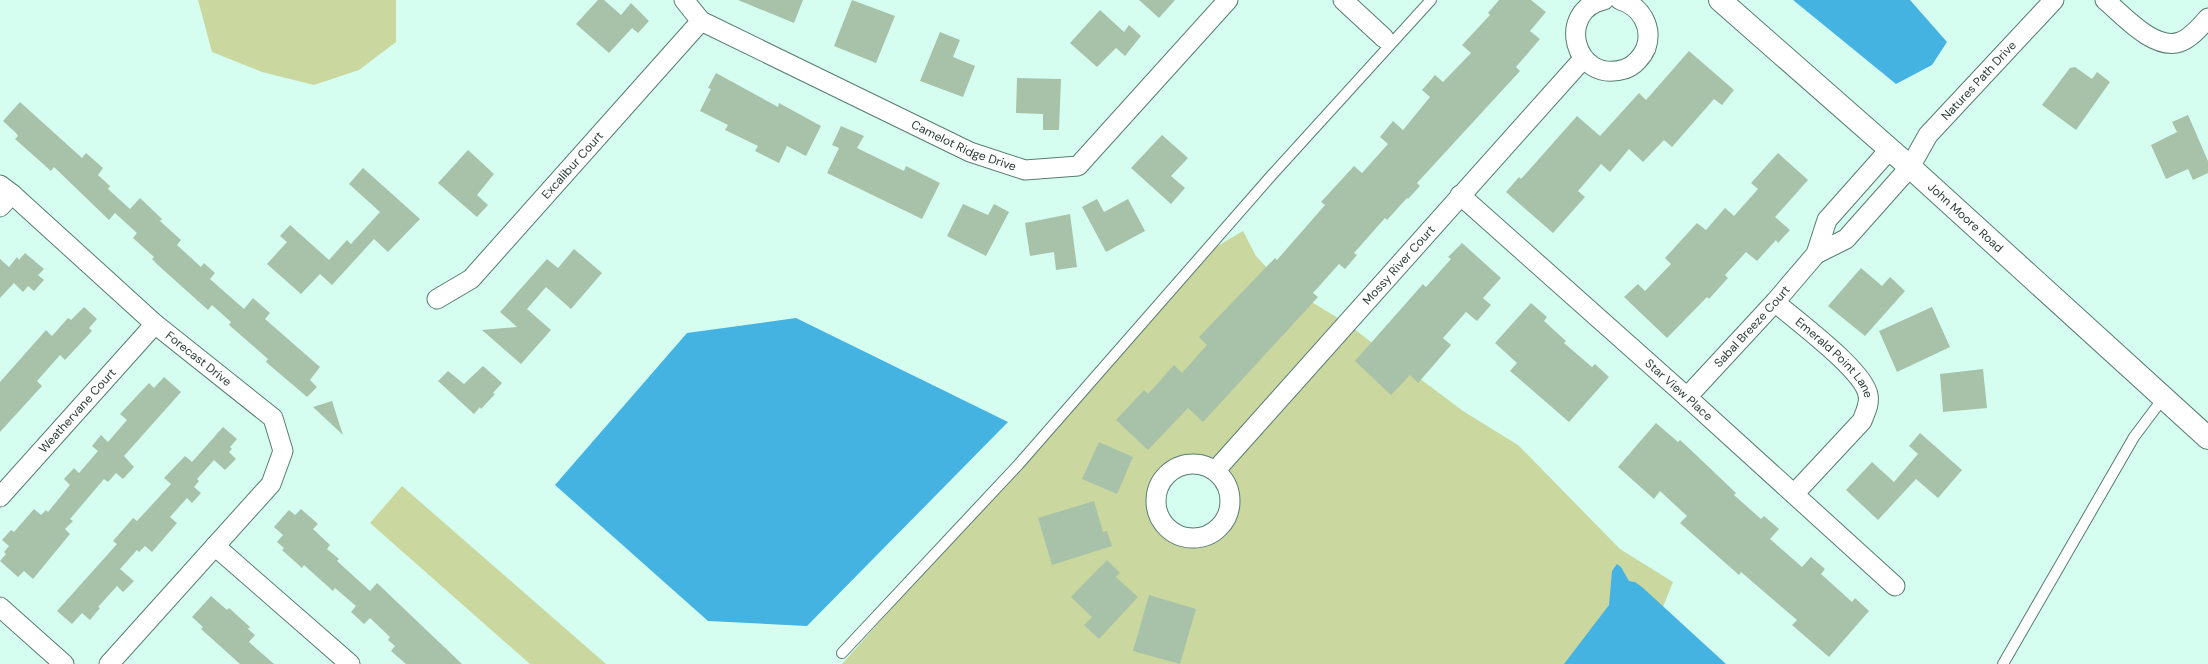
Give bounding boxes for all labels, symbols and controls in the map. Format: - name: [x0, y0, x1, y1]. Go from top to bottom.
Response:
- street label: Natures Path Drive: [1938, 37, 2020, 124]
- street label: Camelot Ridge Drive: [908, 117, 1018, 175]
- street label: Excalibur Court: [538, 128, 607, 202]
- street label: John Moore Road: [1924, 179, 2007, 256]
- street label: Mossy River Court: [1359, 222, 1439, 308]
- street label: Sabal Breeze Court: [1710, 282, 1794, 371]
- street label: Emerald Point Lane: [1792, 314, 1876, 399]
- street label: Forecast Drive: [162, 328, 235, 390]
- street label: Star View Place: [1642, 355, 1716, 425]
- street label: Weathervane Court: [35, 365, 120, 456]

